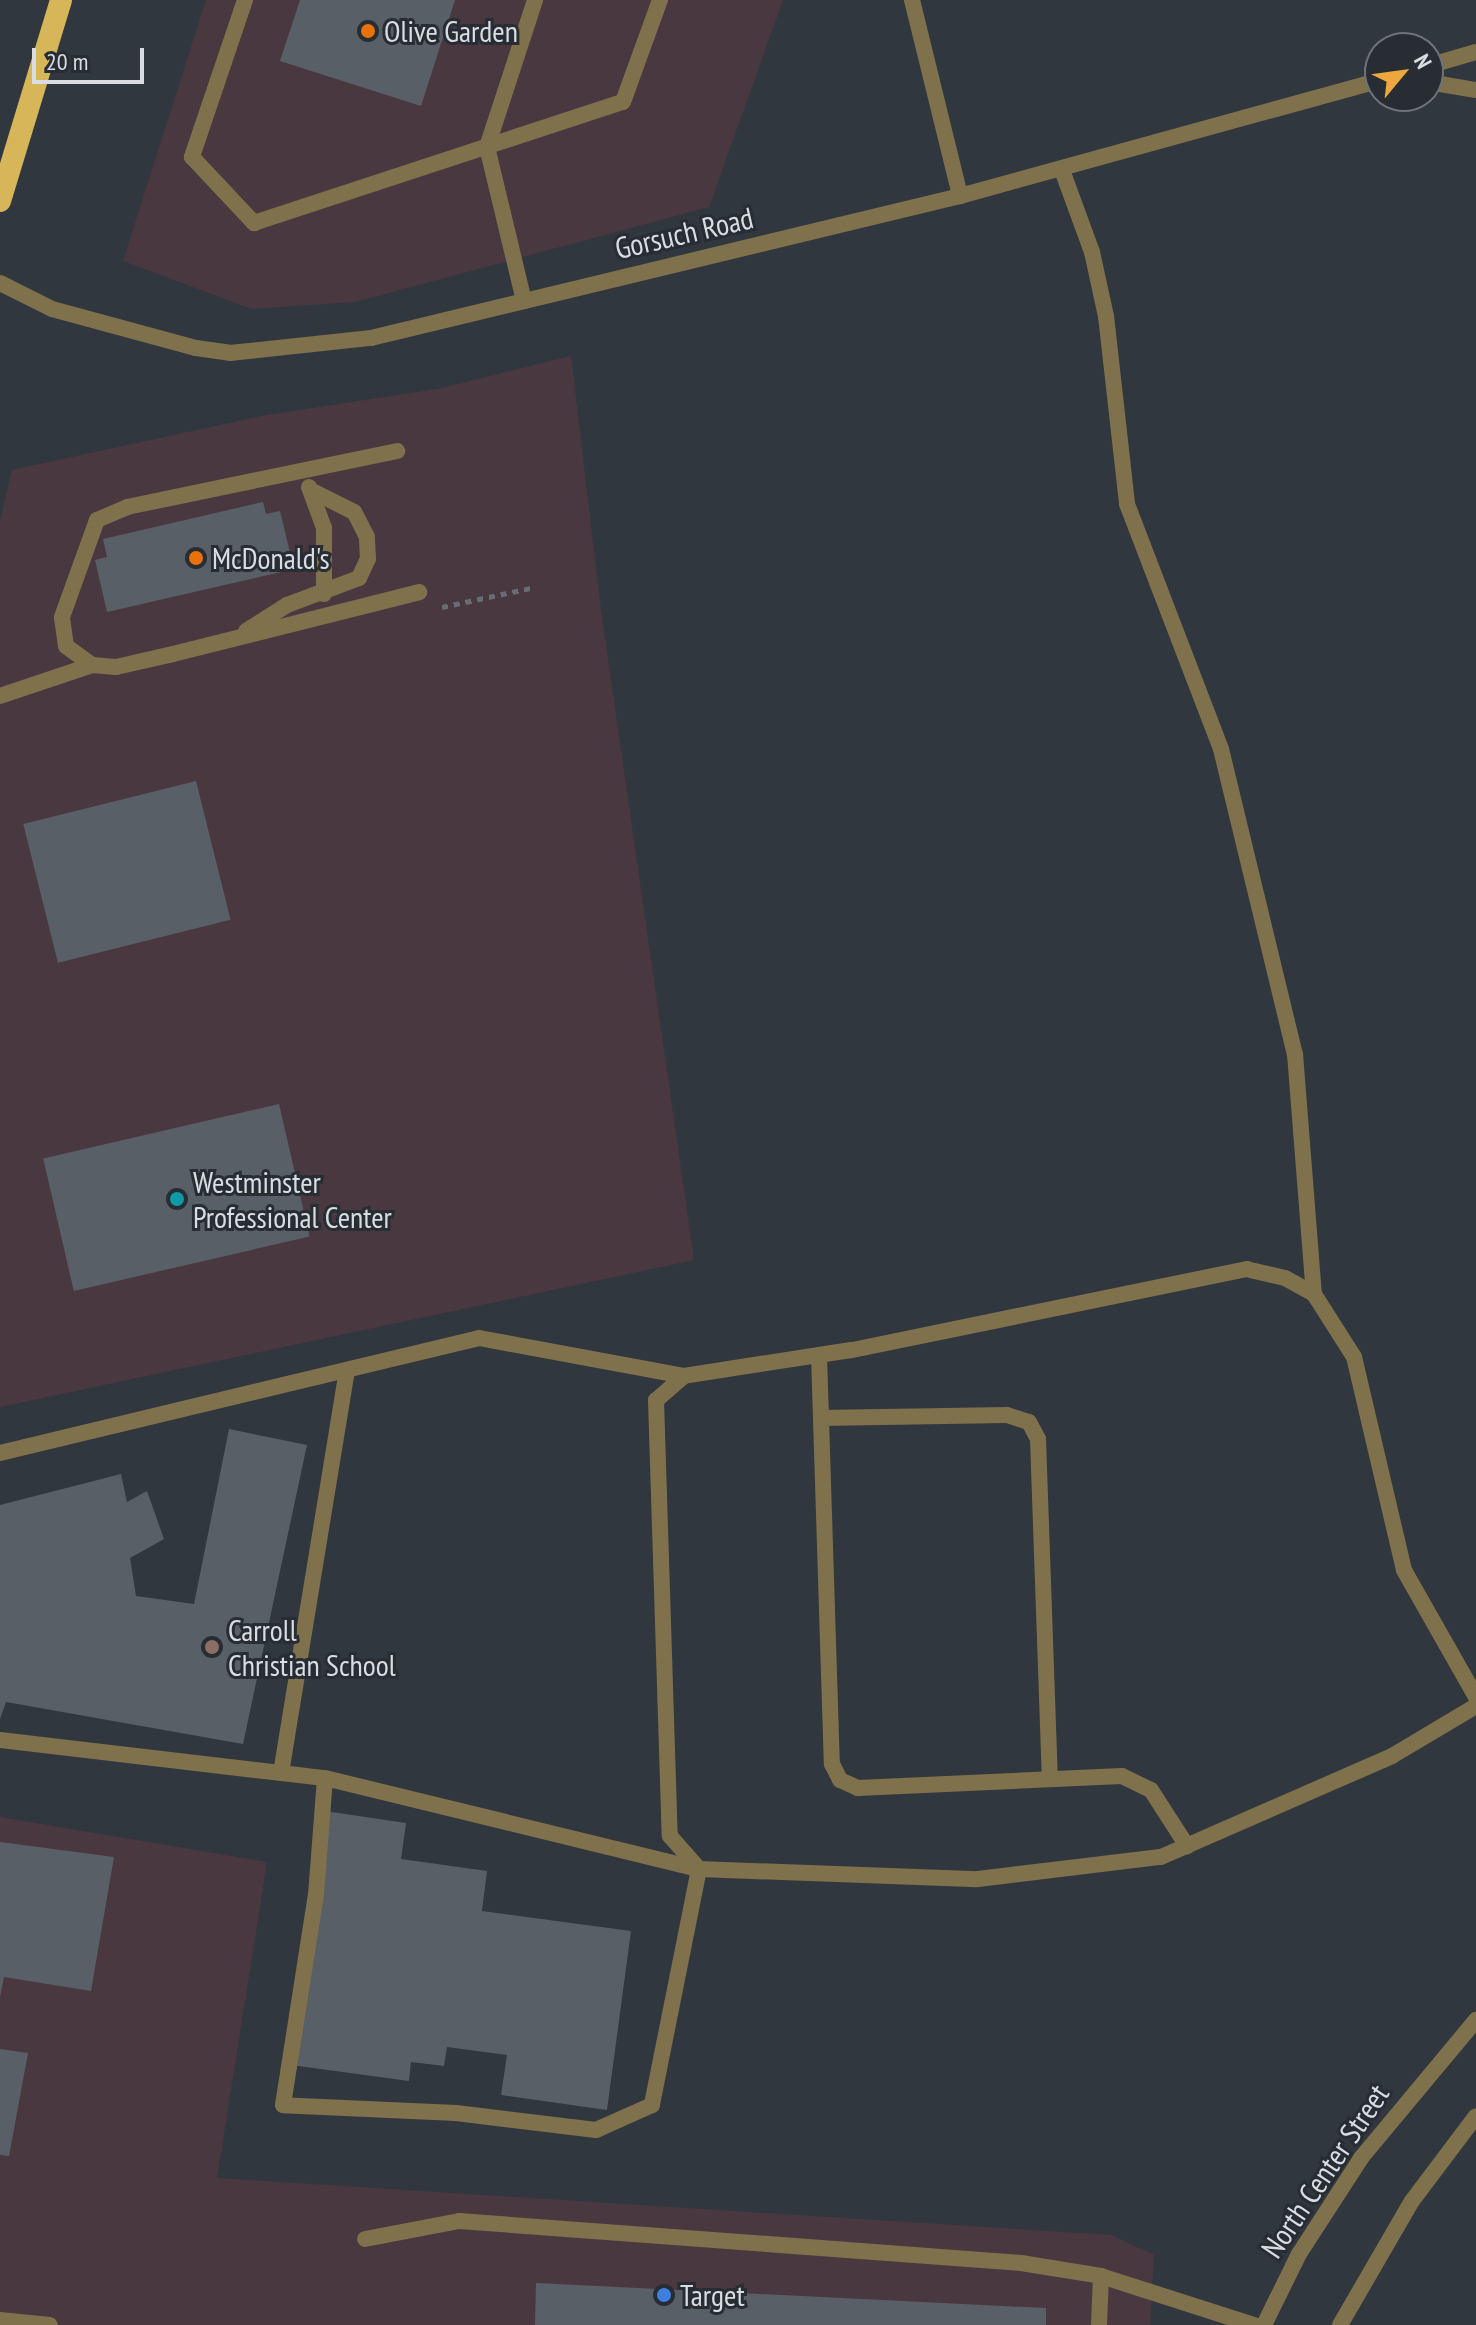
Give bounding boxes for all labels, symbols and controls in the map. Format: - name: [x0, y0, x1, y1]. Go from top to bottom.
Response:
- place label: Olive Garden: [384, 13, 518, 49]
- marker: Olive Garden: [359, 22, 377, 40]
- scale bar: [36, 32, 148, 82]
- north arrow: [1364, 32, 1444, 112]
- text: 20 m: [46, 46, 88, 77]
- text: N: [1408, 49, 1438, 73]
- street label: Gorsuch Road: [611, 200, 757, 266]
- place label: McDonald's: [212, 540, 330, 576]
- marker: McDonald's: [187, 549, 205, 567]
- place label: Westminster Professional Center: [193, 1164, 392, 1234]
- marker: Westminster Professional Center: [168, 1190, 186, 1208]
- place label: Carroll Christian School: [228, 1612, 396, 1682]
- marker: Carroll Christian School: [203, 1638, 221, 1656]
- street label: North Center Street: [1254, 2077, 1396, 2265]
- place label: Target: [680, 2277, 745, 2313]
- marker: Target: [655, 2286, 673, 2304]

